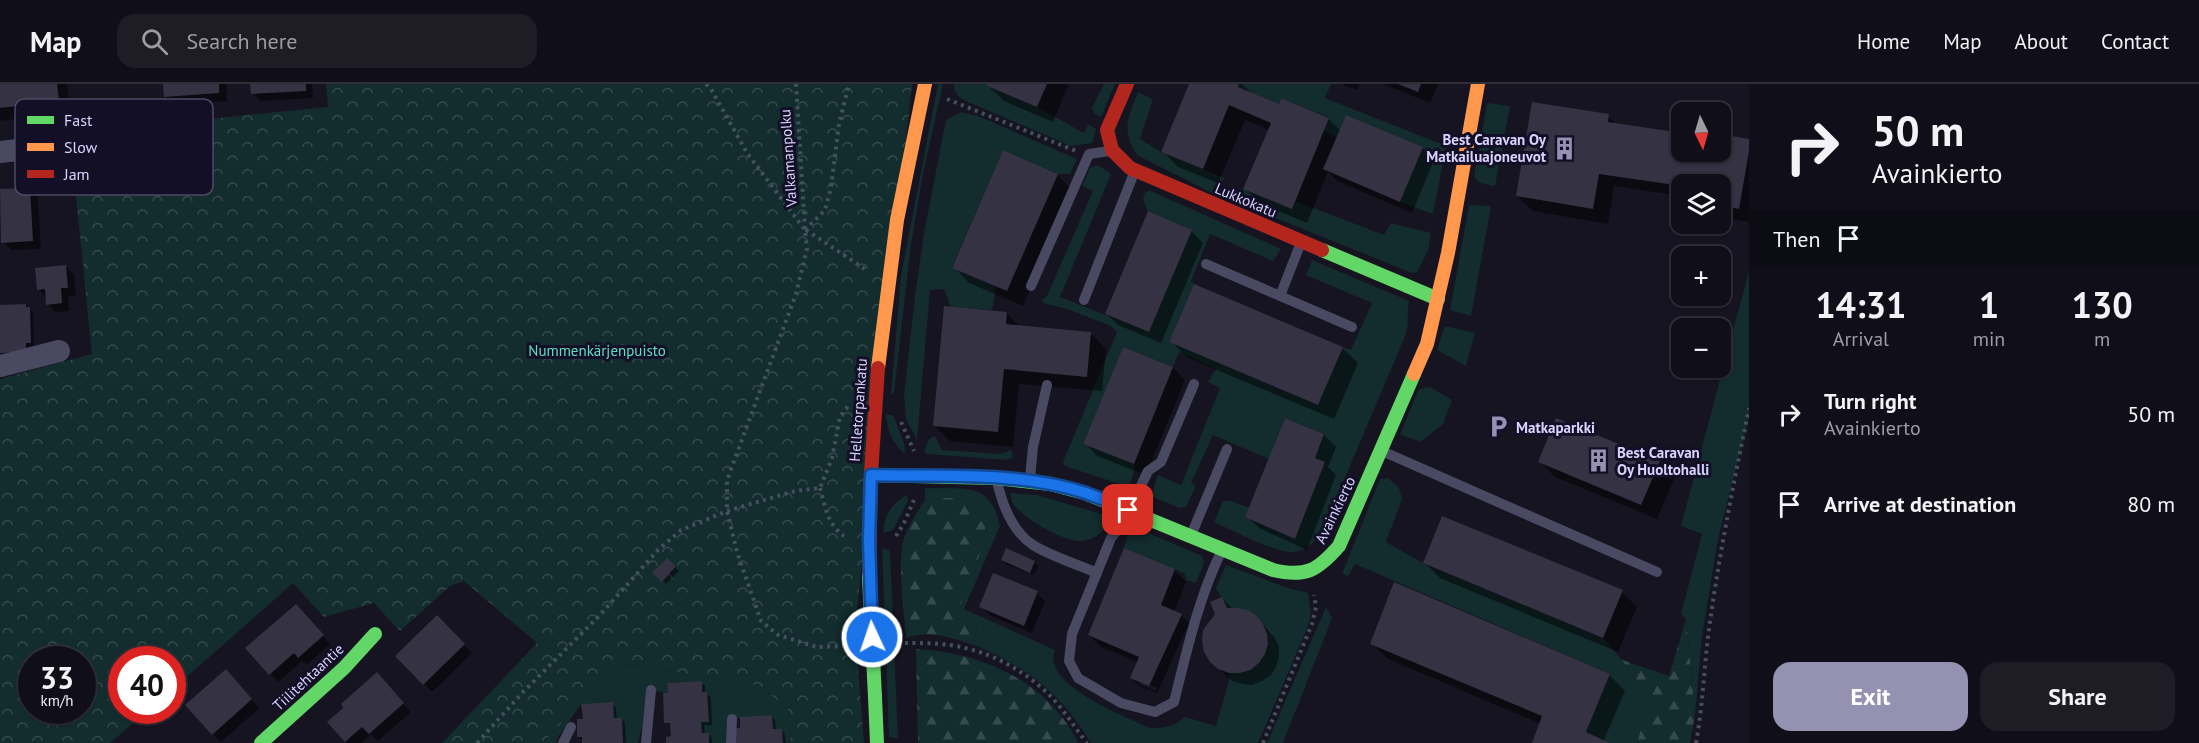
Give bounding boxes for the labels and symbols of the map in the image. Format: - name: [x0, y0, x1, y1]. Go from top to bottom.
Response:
- legend: [15, 99, 213, 195]
- north arrow: [1671, 102, 1731, 162]
- street label: Valkamanpolku: [775, 109, 801, 208]
- text: Fast: [64, 110, 93, 130]
- place label: Best Caravan Oy Matkailuajoneuvot: [1426, 130, 1547, 166]
- building icon: Best Caravan Oy Matkailuajoneuvot: [1551, 135, 1577, 161]
- text: Slow: [64, 137, 98, 157]
- text: Jam: [63, 164, 90, 184]
- street label: Lukkokatu: [1212, 178, 1280, 222]
- park label: Nummenkärjenpuisto: [528, 341, 666, 360]
- street label: Helletorpankatu: [845, 358, 871, 462]
- parking icon: Matkaparkki: [1485, 414, 1511, 440]
- place label: Matkaparkki: [1516, 418, 1595, 437]
- place label: Best Caravan Oy Huoltohalli: [1617, 443, 1709, 479]
- building icon: Best Caravan Oy Huoltohalli: [1586, 448, 1612, 474]
- street label: Avainkierto: [1311, 473, 1359, 547]
- pin: [1102, 484, 1153, 535]
- position arrow: [840, 605, 904, 669]
- street label: Tiilitehtaantie: [268, 639, 348, 715]
- speed limit sign: 40: [108, 646, 186, 724]

